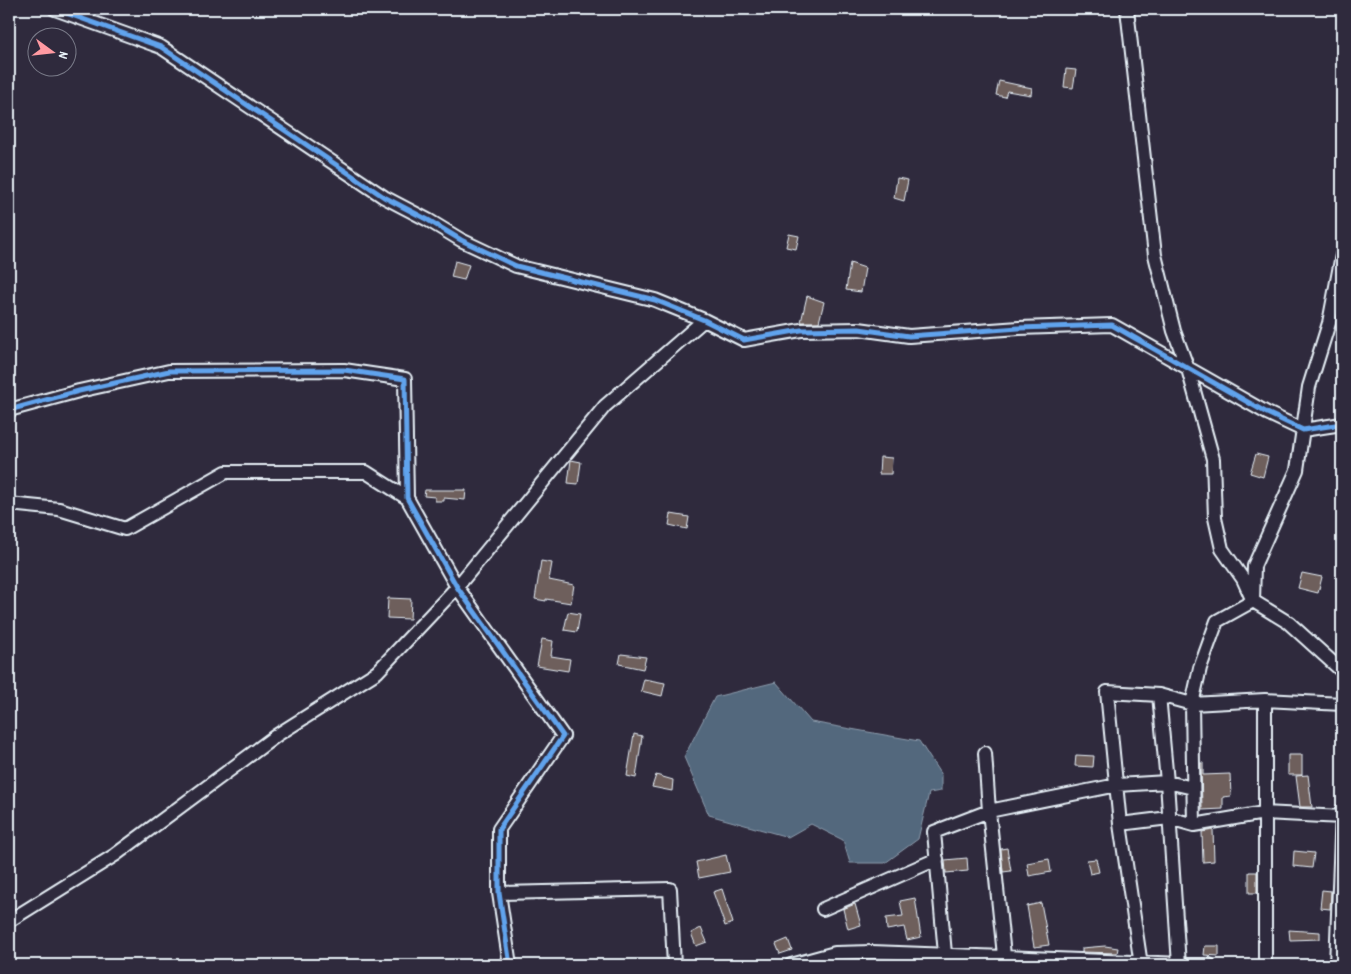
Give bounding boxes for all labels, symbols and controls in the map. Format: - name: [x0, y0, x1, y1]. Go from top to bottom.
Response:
- north arrow: [28, 28, 78, 78]
- text: N: [52, 49, 73, 61]

